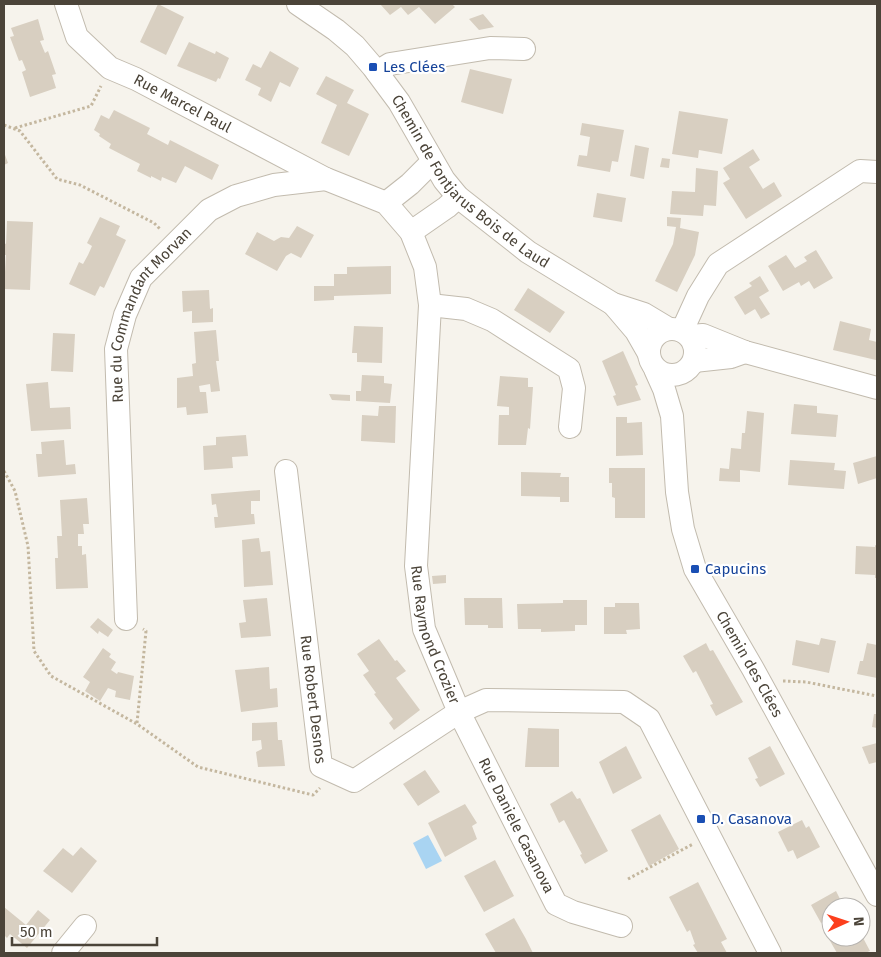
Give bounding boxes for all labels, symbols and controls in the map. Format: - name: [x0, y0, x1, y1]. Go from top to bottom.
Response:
- place label: Les Clées: [383, 58, 445, 76]
- marker: Les Clées: [367, 61, 379, 73]
- street label: Rue Marcel Paul: [131, 70, 235, 137]
- street label: Chemin de Fontjarus Bois de Laud: [388, 91, 553, 272]
- street label: Rue du Commandant Morvan: [107, 224, 195, 403]
- place label: Capucins: [705, 560, 766, 578]
- marker: Capucins: [689, 563, 701, 575]
- street label: Rue Raymond Crozier: [407, 564, 464, 707]
- street label: Chemin des Clées: [712, 608, 787, 720]
- street label: Rue Robert Desnos: [297, 634, 330, 765]
- street label: Rue Daniele Casanova: [475, 755, 558, 896]
- place label: D. Casanova: [711, 810, 792, 828]
- marker: D. Casanova: [695, 813, 707, 825]
- north arrow: [821, 897, 871, 947]
- scale bar: [12, 914, 158, 946]
- text: N: [850, 916, 867, 926]
- text: 50 m: [20, 923, 53, 941]

